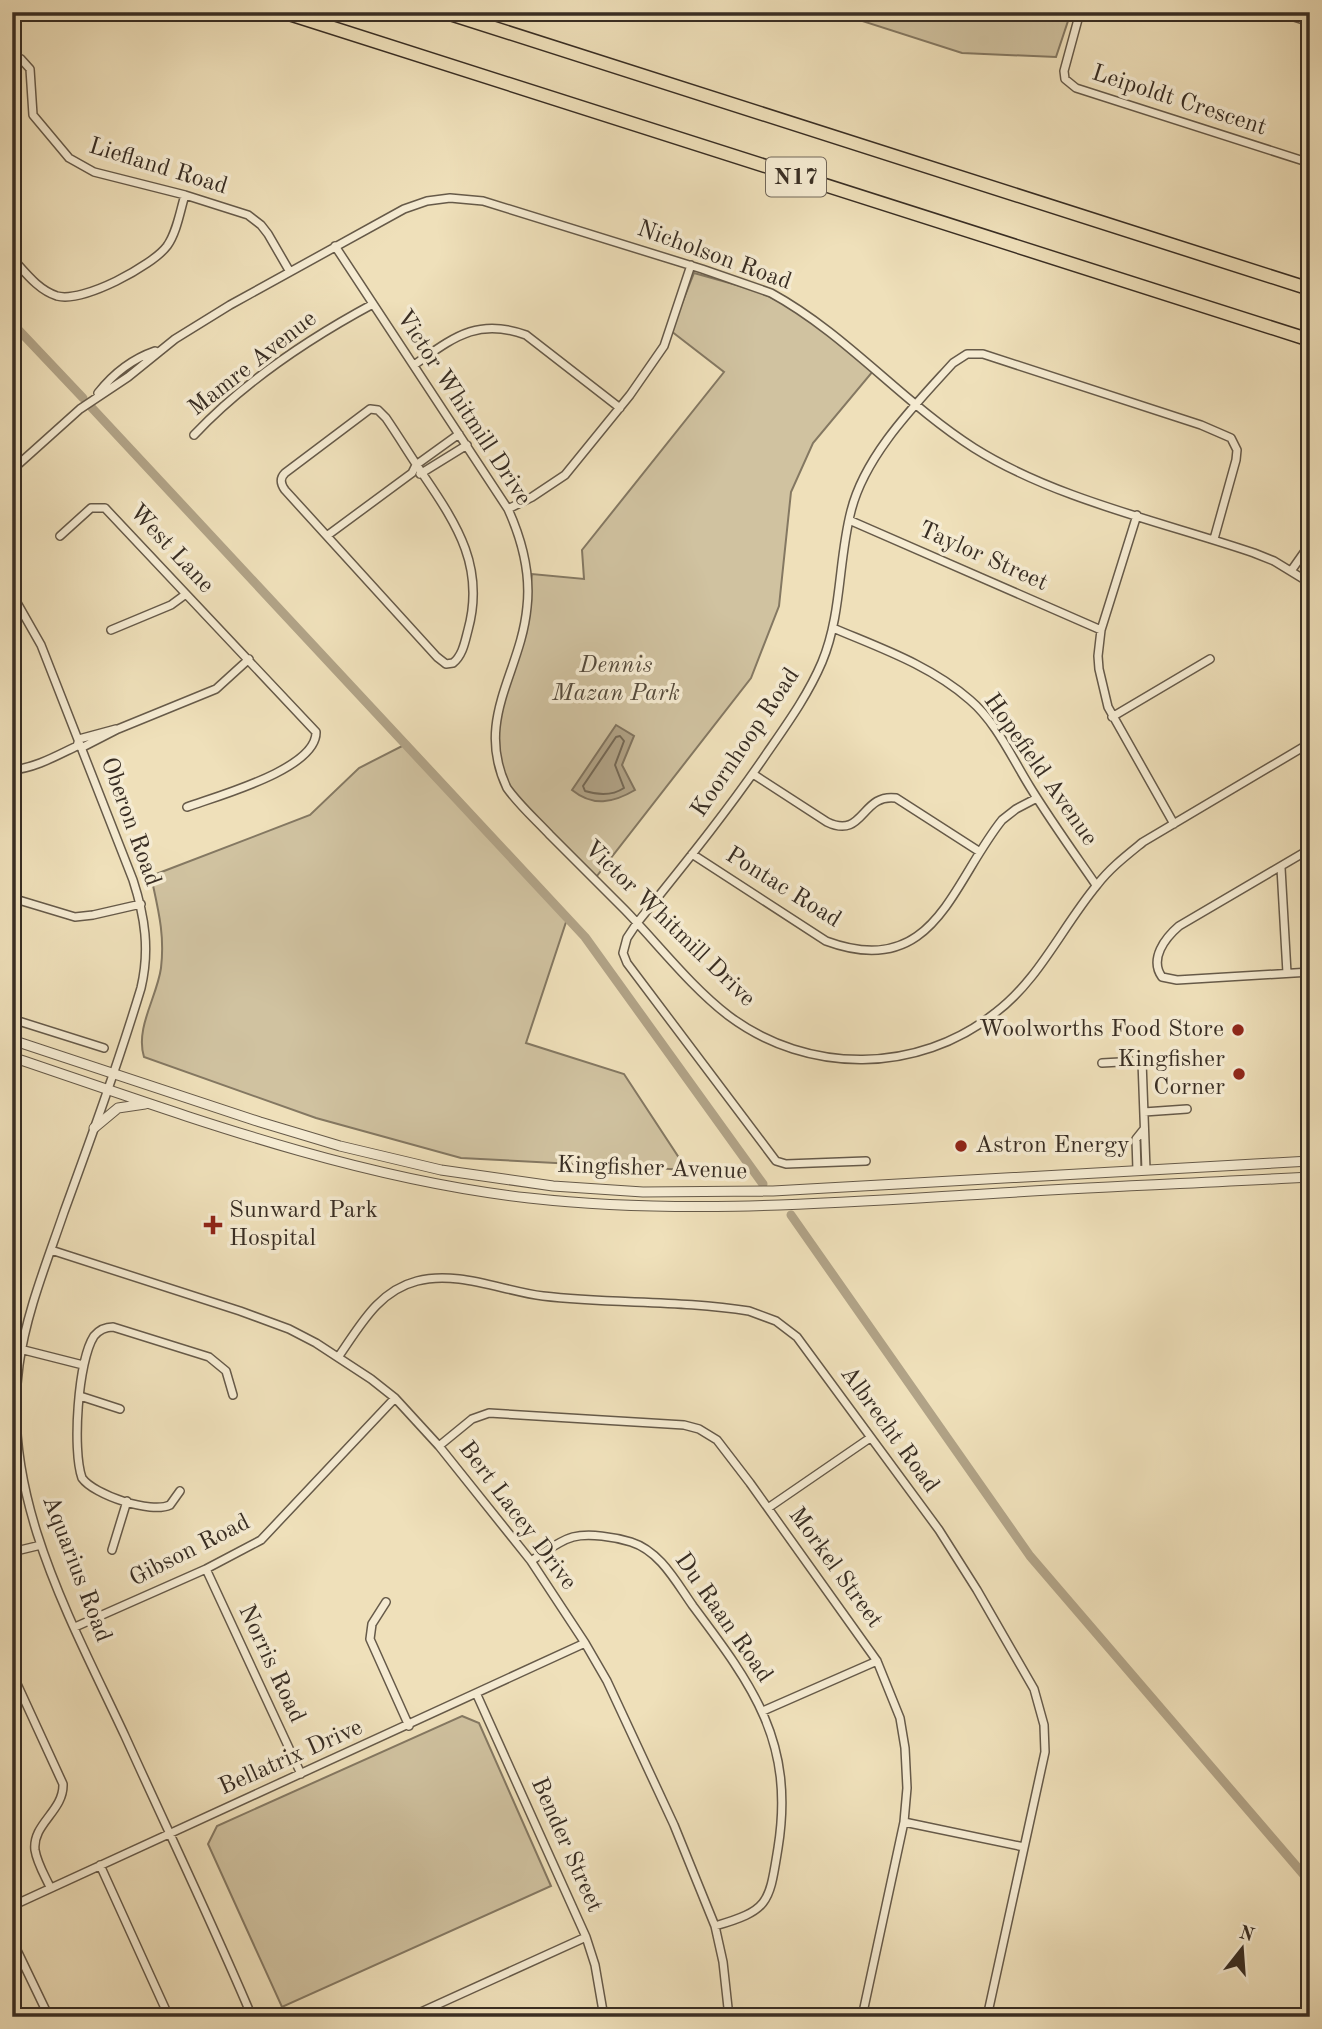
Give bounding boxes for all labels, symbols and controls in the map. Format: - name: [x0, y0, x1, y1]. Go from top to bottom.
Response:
- street label: Leipoldt Crescent: [1089, 61, 1269, 141]
- street label: Liefland Road: [86, 134, 230, 200]
- road number: N17: [766, 158, 826, 196]
- street label: Nicholson Road: [634, 217, 794, 295]
- street label: Victor Whitmill Drive: [391, 306, 535, 510]
- street label: Mamre Avenue: [185, 307, 321, 421]
- street label: West Lane: [124, 500, 218, 598]
- street label: Taylor Street: [915, 518, 1051, 596]
- park label: Dennis Mazan Park: [551, 654, 680, 706]
- street label: Koornhoop Road: [687, 664, 805, 822]
- street label: Hopefield Avenue: [979, 689, 1101, 851]
- street label: Oberon Road: [96, 754, 164, 890]
- street label: Victor Whitmill Drive: [579, 836, 759, 1012]
- street label: Pontac Road: [721, 843, 845, 933]
- place label: Woolworths Food Store: [979, 1018, 1224, 1042]
- marker: Woolworths Food Store: [1230, 1022, 1246, 1038]
- place label: Kingfisher Corner: [1117, 1048, 1225, 1100]
- marker: Kingfisher Corner: [1231, 1066, 1247, 1082]
- place label: Astron Energy: [975, 1134, 1130, 1158]
- marker: Astron Energy: [953, 1138, 969, 1154]
- street label: Kingfisher Avenue: [556, 1154, 748, 1184]
- place label: Sunward Park Hospital: [229, 1199, 378, 1251]
- marker: Sunward Park Hospital: [203, 1215, 223, 1235]
- street label: Albrecht Road: [835, 1362, 943, 1498]
- street label: Bert Lacey Drive: [454, 1437, 580, 1595]
- street label: Aquarius Road: [37, 1492, 115, 1646]
- street label: Morkel Street: [784, 1503, 886, 1633]
- street label: Gibson Road: [126, 1510, 254, 1592]
- street label: Du Raan Road: [669, 1549, 777, 1687]
- street label: Norris Road: [233, 1601, 309, 1727]
- street label: Bellatrix Drive: [216, 1716, 366, 1800]
- street label: Bender Street: [526, 1774, 606, 1916]
- north arrow: [1206, 1913, 1276, 1983]
- text: N: [1237, 1924, 1256, 1946]

